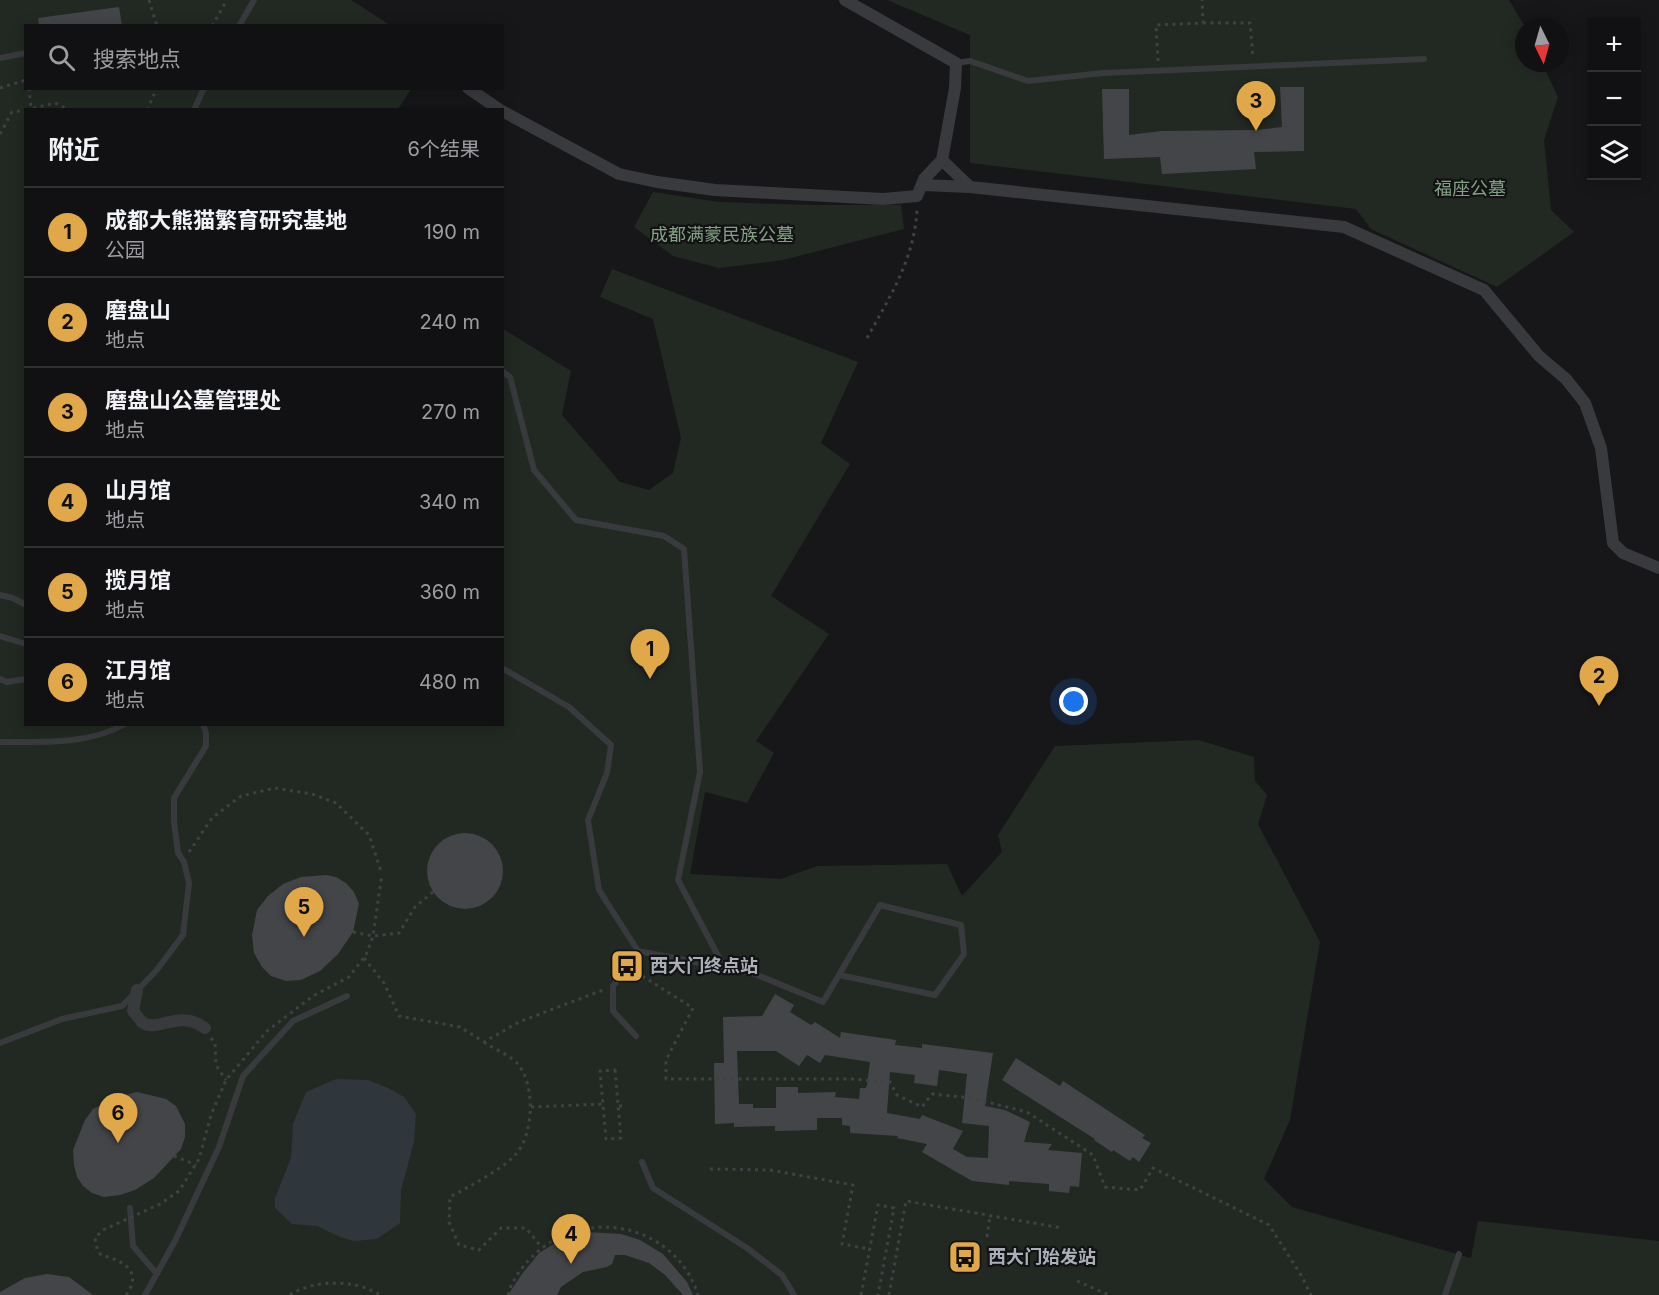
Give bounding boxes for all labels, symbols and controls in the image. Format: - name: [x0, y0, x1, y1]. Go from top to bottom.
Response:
- north arrow: [1515, 18, 1569, 72]
- map controls: [1587, 18, 1641, 180]
- button: +: [1587, 18, 1641, 72]
- search box: [24, 24, 504, 90]
- icon: search: [45, 41, 78, 74]
- text: 搜索地点: [93, 46, 181, 72]
- button: −: [1587, 72, 1641, 126]
- pin: 3: [1236, 82, 1276, 131]
- button: layers: [1587, 126, 1641, 180]
- text: 附近: [48, 134, 100, 165]
- text: 6个结果: [408, 137, 480, 161]
- park label: 福座公墓: [1434, 178, 1506, 199]
- text: 成都大熊猫繁育研究基地: [105, 207, 347, 233]
- text: 1: [63, 220, 72, 244]
- text: 190 m: [424, 220, 480, 244]
- park label: 成都满蒙民族公墓: [650, 224, 794, 245]
- text: 公园: [105, 238, 145, 262]
- text: 磨盘山: [105, 297, 171, 323]
- text: 2: [61, 310, 74, 334]
- text: 240 m: [419, 310, 480, 334]
- text: 地点: [105, 328, 145, 352]
- text: 磨盘山公墓管理处: [105, 387, 281, 413]
- text: 3: [61, 400, 74, 424]
- text: 270 m: [421, 400, 480, 424]
- text: 地点: [105, 418, 145, 442]
- text: 山月馆: [105, 477, 171, 503]
- text: 4: [61, 490, 74, 514]
- text: 340 m: [419, 490, 480, 514]
- text: 地点: [105, 508, 145, 532]
- text: 揽月馆: [105, 567, 171, 593]
- text: 5: [61, 580, 74, 604]
- text: 360 m: [419, 580, 480, 604]
- text: 地点: [105, 598, 145, 622]
- pin: 1: [630, 630, 670, 679]
- pin: 2: [1580, 656, 1618, 706]
- text: 江月馆: [105, 657, 171, 683]
- text: 6: [61, 670, 74, 694]
- text: 480 m: [419, 670, 480, 694]
- your location: [1059, 687, 1088, 716]
- text: 地点: [105, 688, 145, 712]
- pin: 5: [284, 888, 324, 937]
- bus stop icon: 西大门终点站: [609, 948, 645, 984]
- place label: 西大门终点站: [650, 955, 758, 976]
- pin: 6: [98, 1094, 138, 1143]
- pin: 4: [552, 1214, 590, 1264]
- bus stop icon: 西大门始发站: [947, 1239, 983, 1275]
- place label: 西大门始发站: [988, 1246, 1096, 1267]

